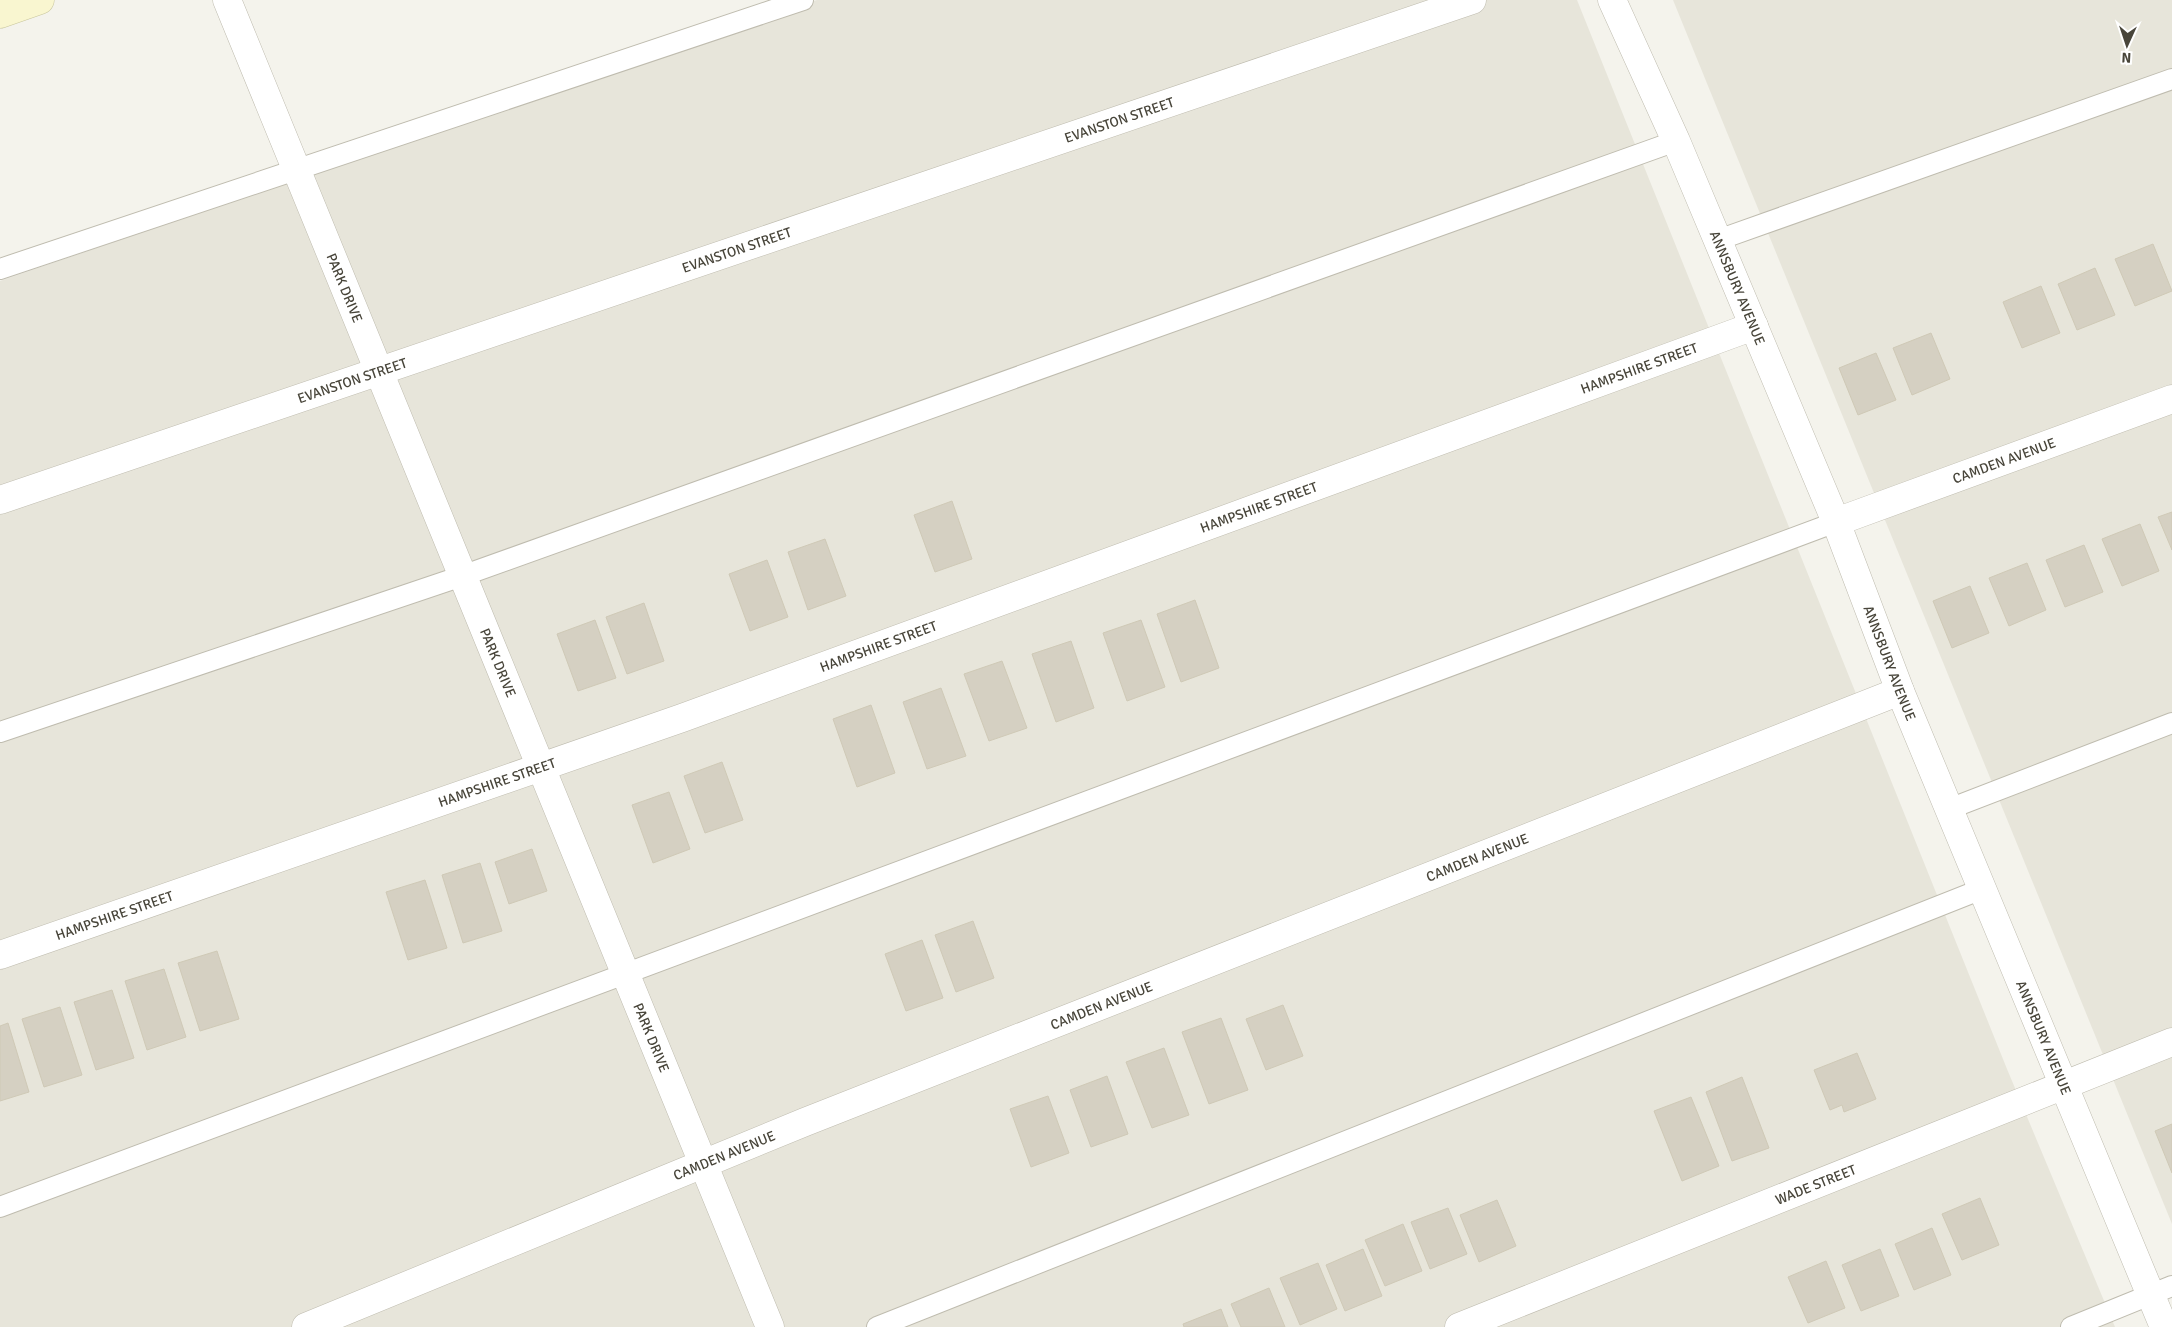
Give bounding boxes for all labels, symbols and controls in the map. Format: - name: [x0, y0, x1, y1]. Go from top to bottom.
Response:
- north arrow: [2102, 20, 2152, 70]
- text: N: [2121, 49, 2132, 66]
- street label: EVANSTON STREET: [1062, 94, 1176, 147]
- street label: EVANSTON STREET: [680, 224, 794, 277]
- street label: ANNSBURY AVENUE: [1706, 228, 1769, 348]
- street label: PARK DRIVE: [323, 251, 366, 325]
- street label: HAMPSHIRE STREET: [1578, 339, 1700, 398]
- street label: EVANSTON STREET: [295, 354, 409, 407]
- street label: CAMDEN AVENUE: [1950, 434, 2058, 488]
- street label: HAMPSHIRE STREET: [1198, 478, 1320, 537]
- street label: ANNSBURY AVENUE: [1859, 603, 1919, 723]
- street label: HAMPSHIRE STREET: [818, 617, 939, 676]
- street label: PARK DRIVE: [476, 626, 519, 700]
- street label: HAMPSHIRE STREET: [436, 754, 558, 811]
- street label: CAMDEN AVENUE: [1424, 830, 1531, 886]
- street label: HAMPSHIRE STREET: [53, 887, 176, 944]
- street label: CAMDEN AVENUE: [1048, 978, 1155, 1034]
- street label: ANNSBURY AVENUE: [2012, 978, 2075, 1097]
- street label: PARK DRIVE: [629, 1001, 673, 1075]
- street label: CAMDEN AVENUE: [671, 1127, 778, 1184]
- street label: WADE STREET: [1773, 1161, 1859, 1209]

